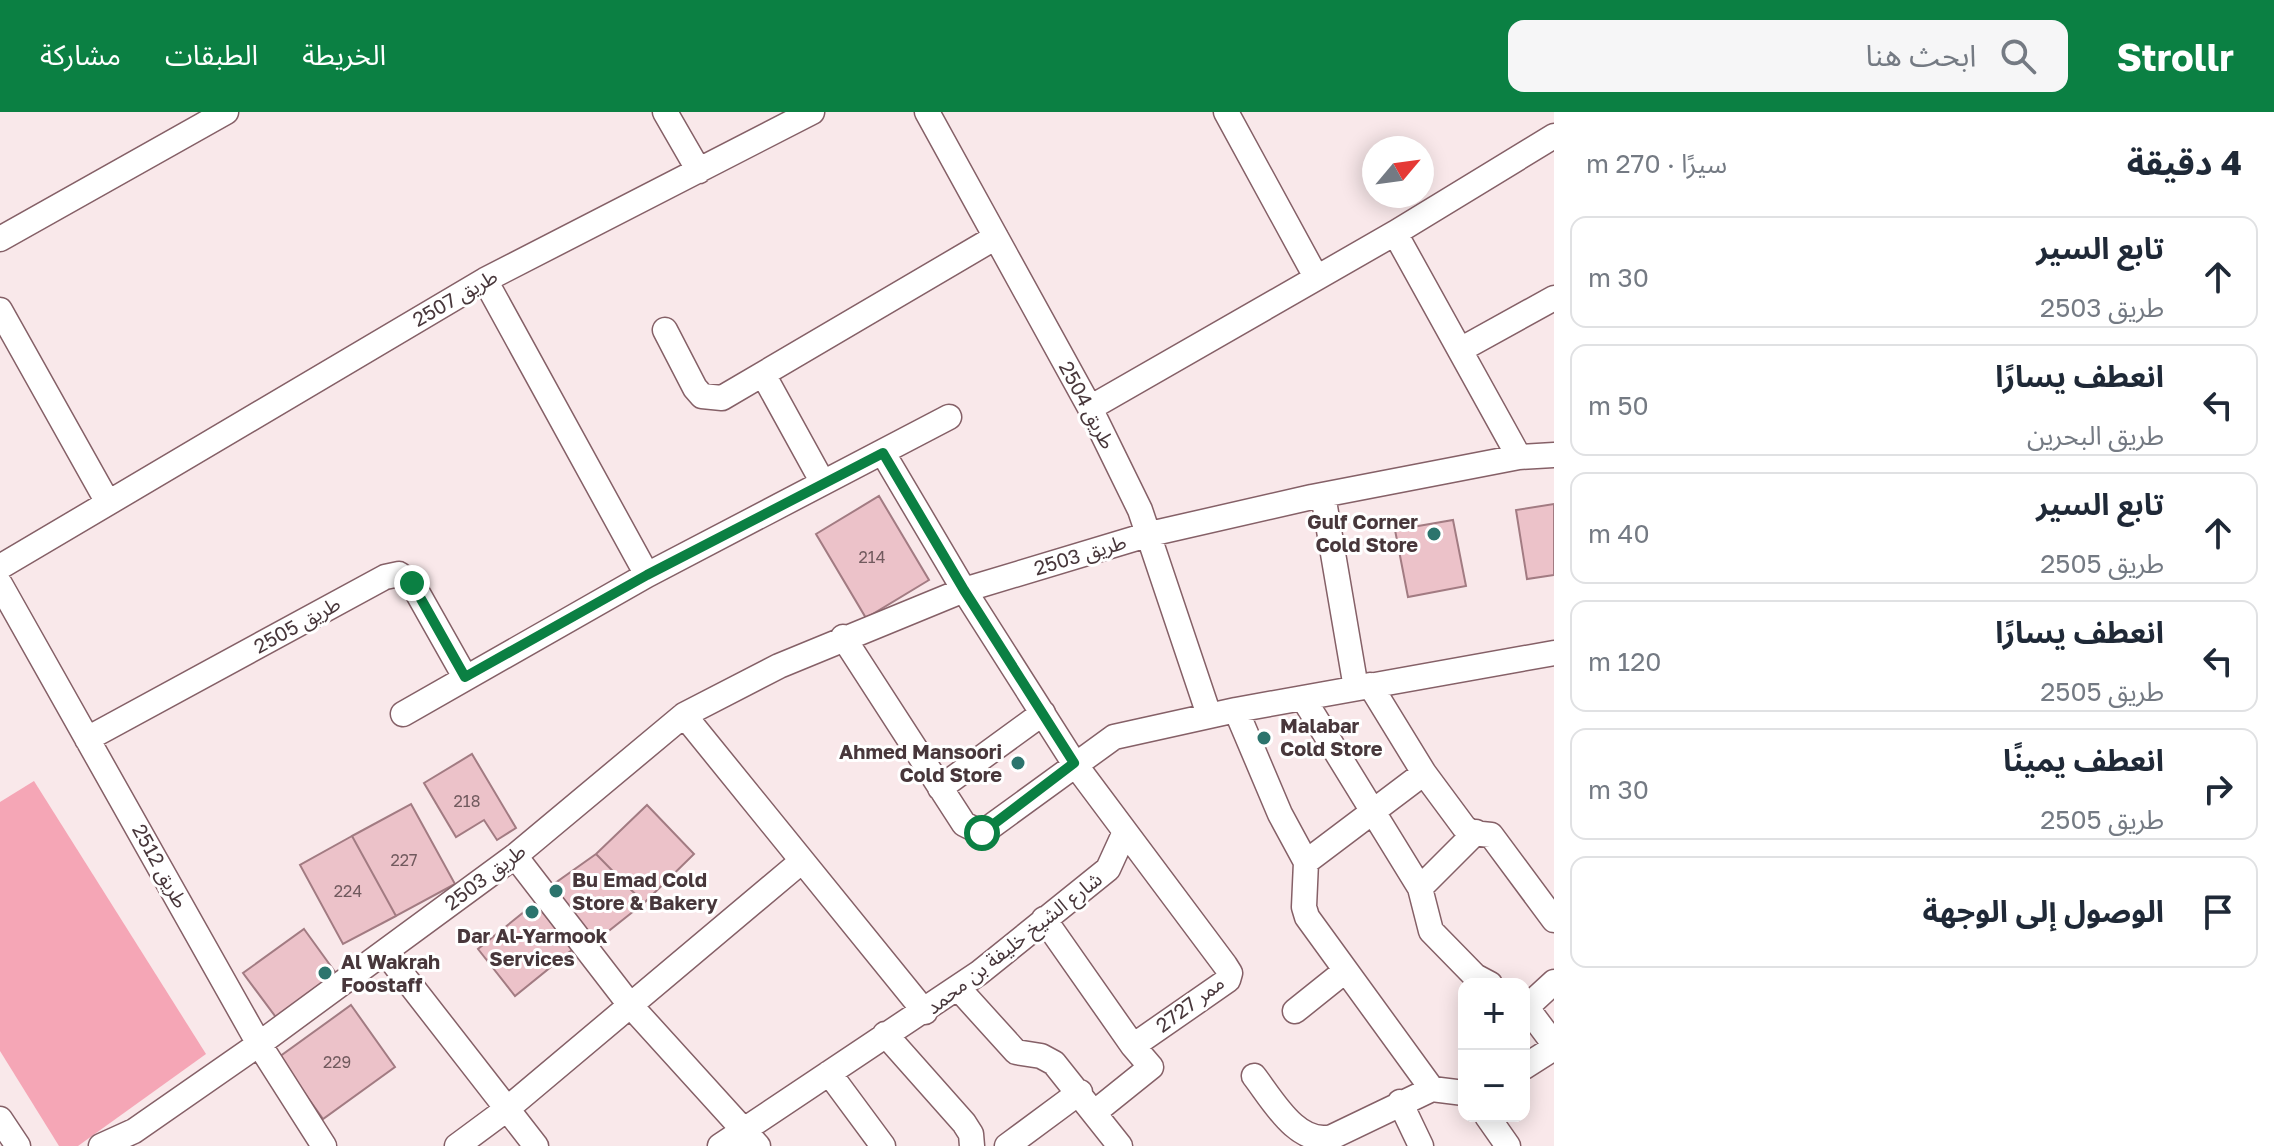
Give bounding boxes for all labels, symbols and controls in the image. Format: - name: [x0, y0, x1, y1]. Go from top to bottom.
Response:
- search box: [1508, 20, 2068, 92]
- icon: search: [1996, 34, 2040, 78]
- text: Strollr: [2116, 34, 2234, 79]
- text: ابحث هنا: [1866, 37, 1976, 73]
- text: مشاركة: [40, 38, 121, 71]
- text: الطبقات: [165, 38, 258, 71]
- text: الخريطة: [302, 38, 386, 71]
- north arrow: [1362, 136, 1434, 208]
- text: 4 دقيقة: [2127, 142, 2242, 182]
- text: سيرًا · 270 m: [1586, 148, 1727, 179]
- text: تابع السير: [2036, 230, 2164, 266]
- icon: ahead: [2196, 255, 2240, 299]
- text: 30 m: [1588, 262, 1649, 293]
- street label: طريق 2507: [408, 263, 502, 333]
- text: طريق 2503: [2040, 292, 2164, 323]
- street label: طريق 2504: [1053, 357, 1121, 453]
- text: انعطف يسارًا: [1995, 358, 2164, 394]
- icon: left: [2196, 383, 2240, 427]
- text: 50 m: [1588, 390, 1649, 421]
- text: طريق البحرين: [2027, 420, 2164, 451]
- text: تابع السير: [2036, 486, 2164, 522]
- place label: Gulf Corner Cold Store: [1307, 509, 1418, 556]
- icon: ahead: [2196, 511, 2240, 555]
- text: 40 m: [1588, 518, 1650, 549]
- marker: Gulf Corner Cold Store: [1425, 525, 1443, 543]
- street label: طريق 2503: [1031, 529, 1129, 581]
- house number: 214: [859, 547, 885, 567]
- text: طريق 2505: [2040, 548, 2164, 579]
- route end: [394, 565, 430, 601]
- street label: طريق 2505: [249, 591, 345, 659]
- text: انعطف يسارًا: [1995, 614, 2164, 650]
- icon: left: [2196, 639, 2240, 683]
- text: 120 m: [1588, 646, 1661, 677]
- text: طريق 2505: [2040, 676, 2164, 707]
- place label: Malabar Cold Store: [1280, 713, 1383, 760]
- marker: Malabar Cold Store: [1255, 729, 1273, 747]
- place label: Ahmed Mansoori Cold Store: [839, 739, 1002, 786]
- text: انعطف يمينًا: [2003, 742, 2164, 778]
- marker: Ahmed Mansoori Cold Store: [1009, 754, 1027, 772]
- icon: right: [2196, 767, 2240, 811]
- text: 30 m: [1588, 774, 1649, 805]
- house number: 218: [454, 791, 480, 811]
- text: طريق 2505: [2040, 804, 2164, 835]
- route start: [964, 815, 1000, 851]
- street label: طريق 2512: [126, 819, 194, 913]
- street label: طريق 2503: [439, 838, 531, 916]
- house number: 227: [390, 850, 418, 870]
- street label: شارع الشيخ خليفة بن محمد: [921, 866, 1109, 1022]
- place label: Bu Emad Cold Store & Bakery: [572, 867, 718, 914]
- house number: 224: [334, 881, 362, 901]
- marker: Bu Emad Cold Store & Bakery: [547, 882, 565, 900]
- icon: arrive: [2196, 890, 2240, 934]
- text: الوصول إلى الوجهة: [1922, 893, 2164, 929]
- marker: Dar Al-Yarmook Services: [523, 903, 541, 921]
- place label: Dar Al-Yarmook Services: [457, 923, 608, 970]
- place label: Al Wakrah Foostaff: [341, 949, 440, 996]
- marker: Al Wakrah Foostaff: [316, 964, 334, 982]
- street label: ممر 2727: [1150, 970, 1229, 1037]
- map controls: [1458, 978, 1530, 1122]
- button: +: [1458, 978, 1530, 1050]
- button: −: [1458, 1050, 1530, 1122]
- house number: 229: [323, 1052, 351, 1072]

